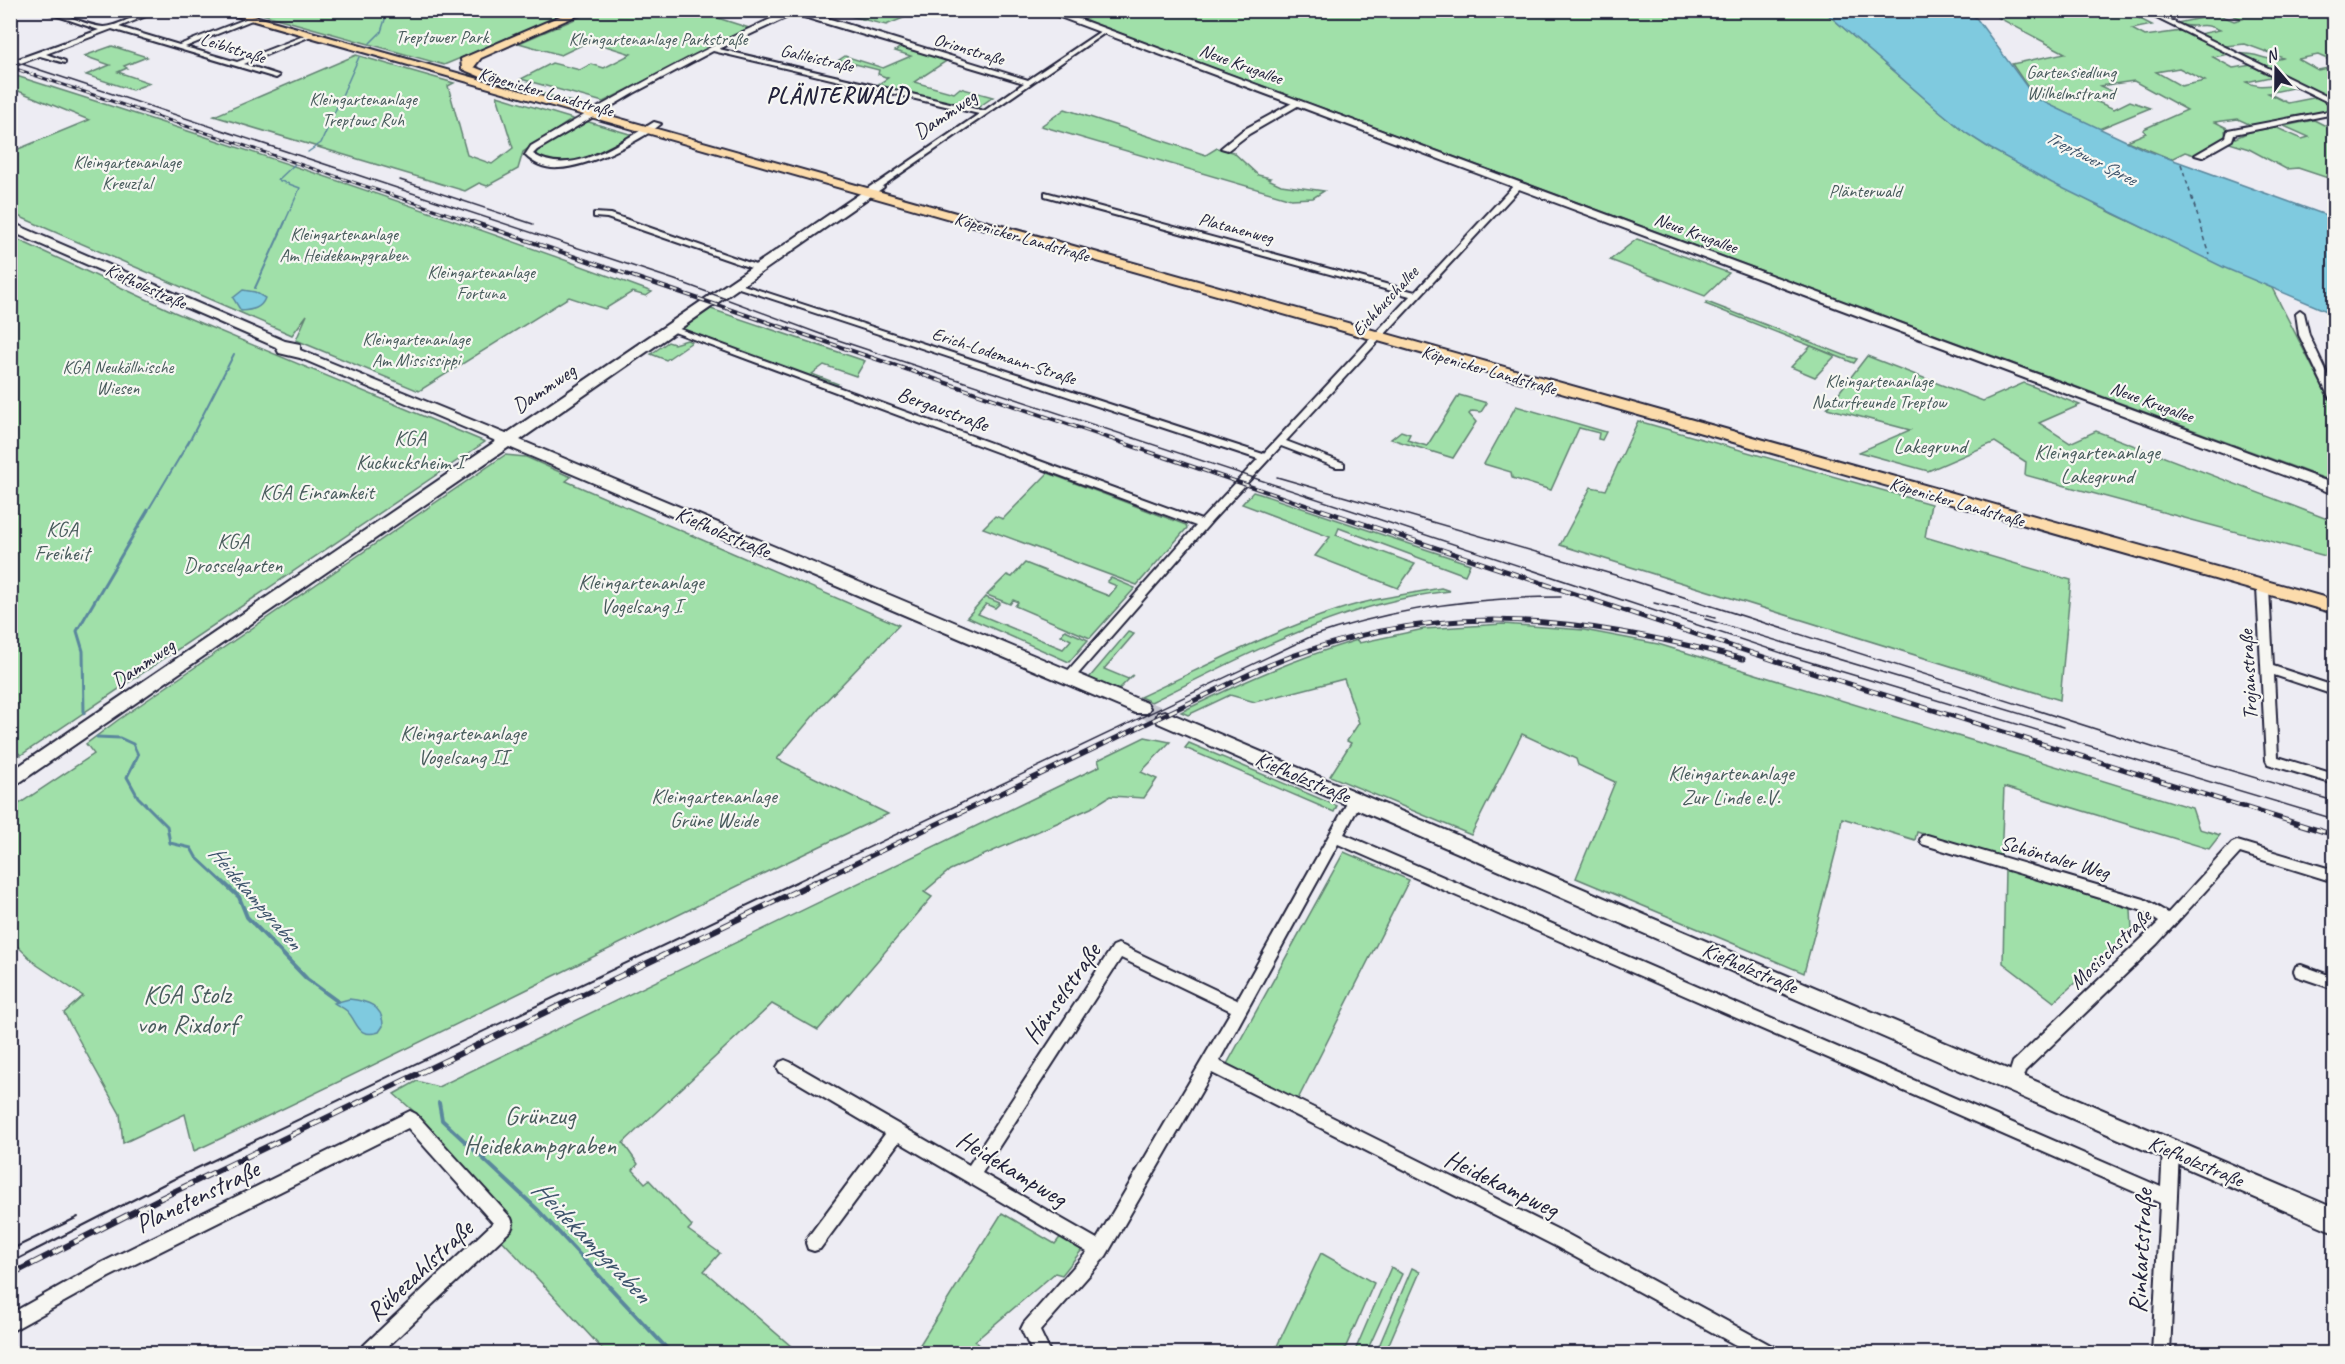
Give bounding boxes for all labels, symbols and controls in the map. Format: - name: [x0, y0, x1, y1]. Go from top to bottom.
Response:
- park label: Treptower Park: [396, 26, 490, 48]
- street label: Leiblstraße: [198, 28, 269, 69]
- park label: Kleingartenanlage Parkstraße: [569, 28, 748, 50]
- street label: Orionstraße: [931, 28, 1008, 70]
- street label: Galileistraße: [778, 39, 857, 77]
- street label: Neue Krugallee: [1196, 39, 1287, 90]
- north arrow: [2246, 39, 2306, 99]
- text: N: [2263, 44, 2282, 67]
- park label: Gartensiedlung Wilhelmstrand: [2026, 61, 2118, 104]
- street label: Köpenicker Landstraße: [476, 62, 617, 122]
- district label: PLÄNTERWALD: [767, 82, 911, 110]
- street label: Dammweg: [908, 82, 983, 145]
- park label: Kleingartenanlage Treptows Ruh: [309, 88, 418, 131]
- water label: Treptower Spree: [2042, 126, 2142, 191]
- park label: Kleingartenanlage Kreuztal: [73, 151, 182, 194]
- park label: Plänterwald: [1829, 180, 1904, 202]
- street label: Köpenicker Landstraße: [952, 207, 1093, 267]
- street label: Platanenweg: [1196, 208, 1277, 249]
- street label: Neue Krugallee: [1651, 208, 1742, 259]
- park label: Kleingartenanlage Am Heidekampgraben: [280, 223, 409, 266]
- street label: Kiefholzstraße: [102, 258, 191, 314]
- park label: Kleingartenanlage Fortuna: [427, 261, 536, 304]
- street label: Eichbuschallee: [1347, 261, 1424, 341]
- street label: Erich-Lodemann-Straße: [929, 322, 1080, 390]
- park label: Kleingartenanlage Am Mississippi: [362, 328, 471, 371]
- street label: Köpenicker Landstraße: [1419, 340, 1560, 400]
- park label: KGA Neuköllnische Wiesen: [63, 356, 175, 399]
- street label: Dammweg: [507, 356, 582, 419]
- park label: Kleingartenanlage Naturfreunde Treptow: [1812, 370, 1948, 413]
- street label: Neue Krugallee: [2107, 377, 2198, 428]
- street label: Bergaustraße: [894, 381, 994, 438]
- park label: KGA Kuckucksheim I: [356, 425, 469, 475]
- park label: Lakegrund: [1893, 433, 1970, 459]
- park label: Kleingartenanlage Lakegrund: [2034, 439, 2162, 489]
- street label: Köpenicker Landstraße: [1887, 472, 2028, 532]
- park label: KGA Einsamkeit: [260, 479, 376, 505]
- street label: Kiefholzstraße: [672, 500, 776, 564]
- park label: KGA Freiheit: [35, 516, 92, 566]
- park label: KGA Drosselgarten: [184, 528, 283, 578]
- park label: Kleingartenanlage Vogelsang I: [578, 569, 706, 619]
- street label: Trojanstraße: [2233, 627, 2263, 721]
- street label: Dammweg: [106, 631, 181, 694]
- park label: Kleingartenanlage Vogelsang II: [400, 720, 528, 770]
- street label: Kiefholzstraße: [1252, 745, 1356, 809]
- park label: Kleingartenanlage Zur Linde e.V.: [1668, 760, 1796, 810]
- park label: Kleingartenanlage Grüne Weide: [651, 783, 779, 833]
- street label: Schöntaler Weg: [1997, 829, 2114, 885]
- water label: Heidekampgraben: [202, 840, 309, 957]
- street label: Mosischstraße: [2063, 902, 2158, 995]
- street label: Hänselstraße: [1015, 934, 1110, 1050]
- street label: Kiefholzstraße: [1699, 936, 1803, 1000]
- park label: KGA Stolz von Rixdorf: [137, 978, 243, 1041]
- park label: Grünzug Heidekampgraben: [464, 1099, 616, 1162]
- street label: Heidekampweg: [951, 1123, 1074, 1215]
- street label: Kiefholzstraße: [2145, 1129, 2249, 1193]
- street label: Heidekampweg: [1439, 1142, 1566, 1226]
- street label: Planetenstraße: [130, 1151, 267, 1241]
- water label: Heidekampgraben: [525, 1172, 661, 1312]
- street label: Rinkartstraße: [2121, 1185, 2160, 1314]
- street label: Rübezahlstraße: [359, 1211, 482, 1328]

